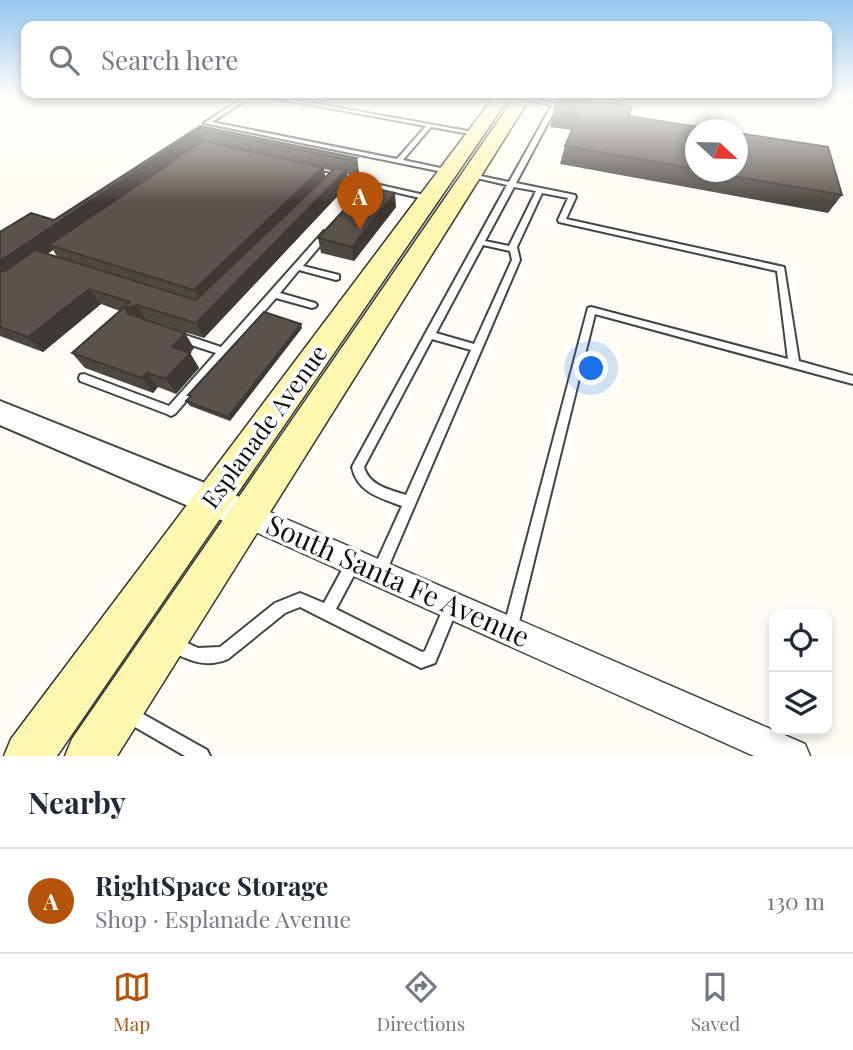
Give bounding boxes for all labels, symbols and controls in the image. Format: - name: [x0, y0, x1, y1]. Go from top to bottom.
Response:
- search box: [21, 21, 832, 98]
- icon: search: [45, 41, 83, 79]
- text: Search here: [101, 42, 238, 77]
- north arrow: [685, 119, 748, 182]
- pin: A: [337, 172, 383, 230]
- street label: Esplanade Avenue: [193, 338, 334, 514]
- your location: [574, 351, 608, 385]
- street label: South Santa Fe Avenue: [261, 505, 536, 654]
- map controls: [769, 609, 832, 735]
- button: locate: [769, 609, 832, 672]
- button: layers: [769, 672, 832, 735]
- text: Nearby: [28, 782, 126, 822]
- text: RightSpace Storage: [95, 868, 328, 903]
- text: A: [43, 885, 59, 916]
- text: 130 m: [767, 885, 825, 916]
- text: Shop · Esplanade Avenue: [95, 903, 351, 934]
- tab: Map: [113, 968, 151, 1036]
- tab: Directions: [376, 968, 465, 1036]
- tab: Saved: [691, 968, 740, 1036]

